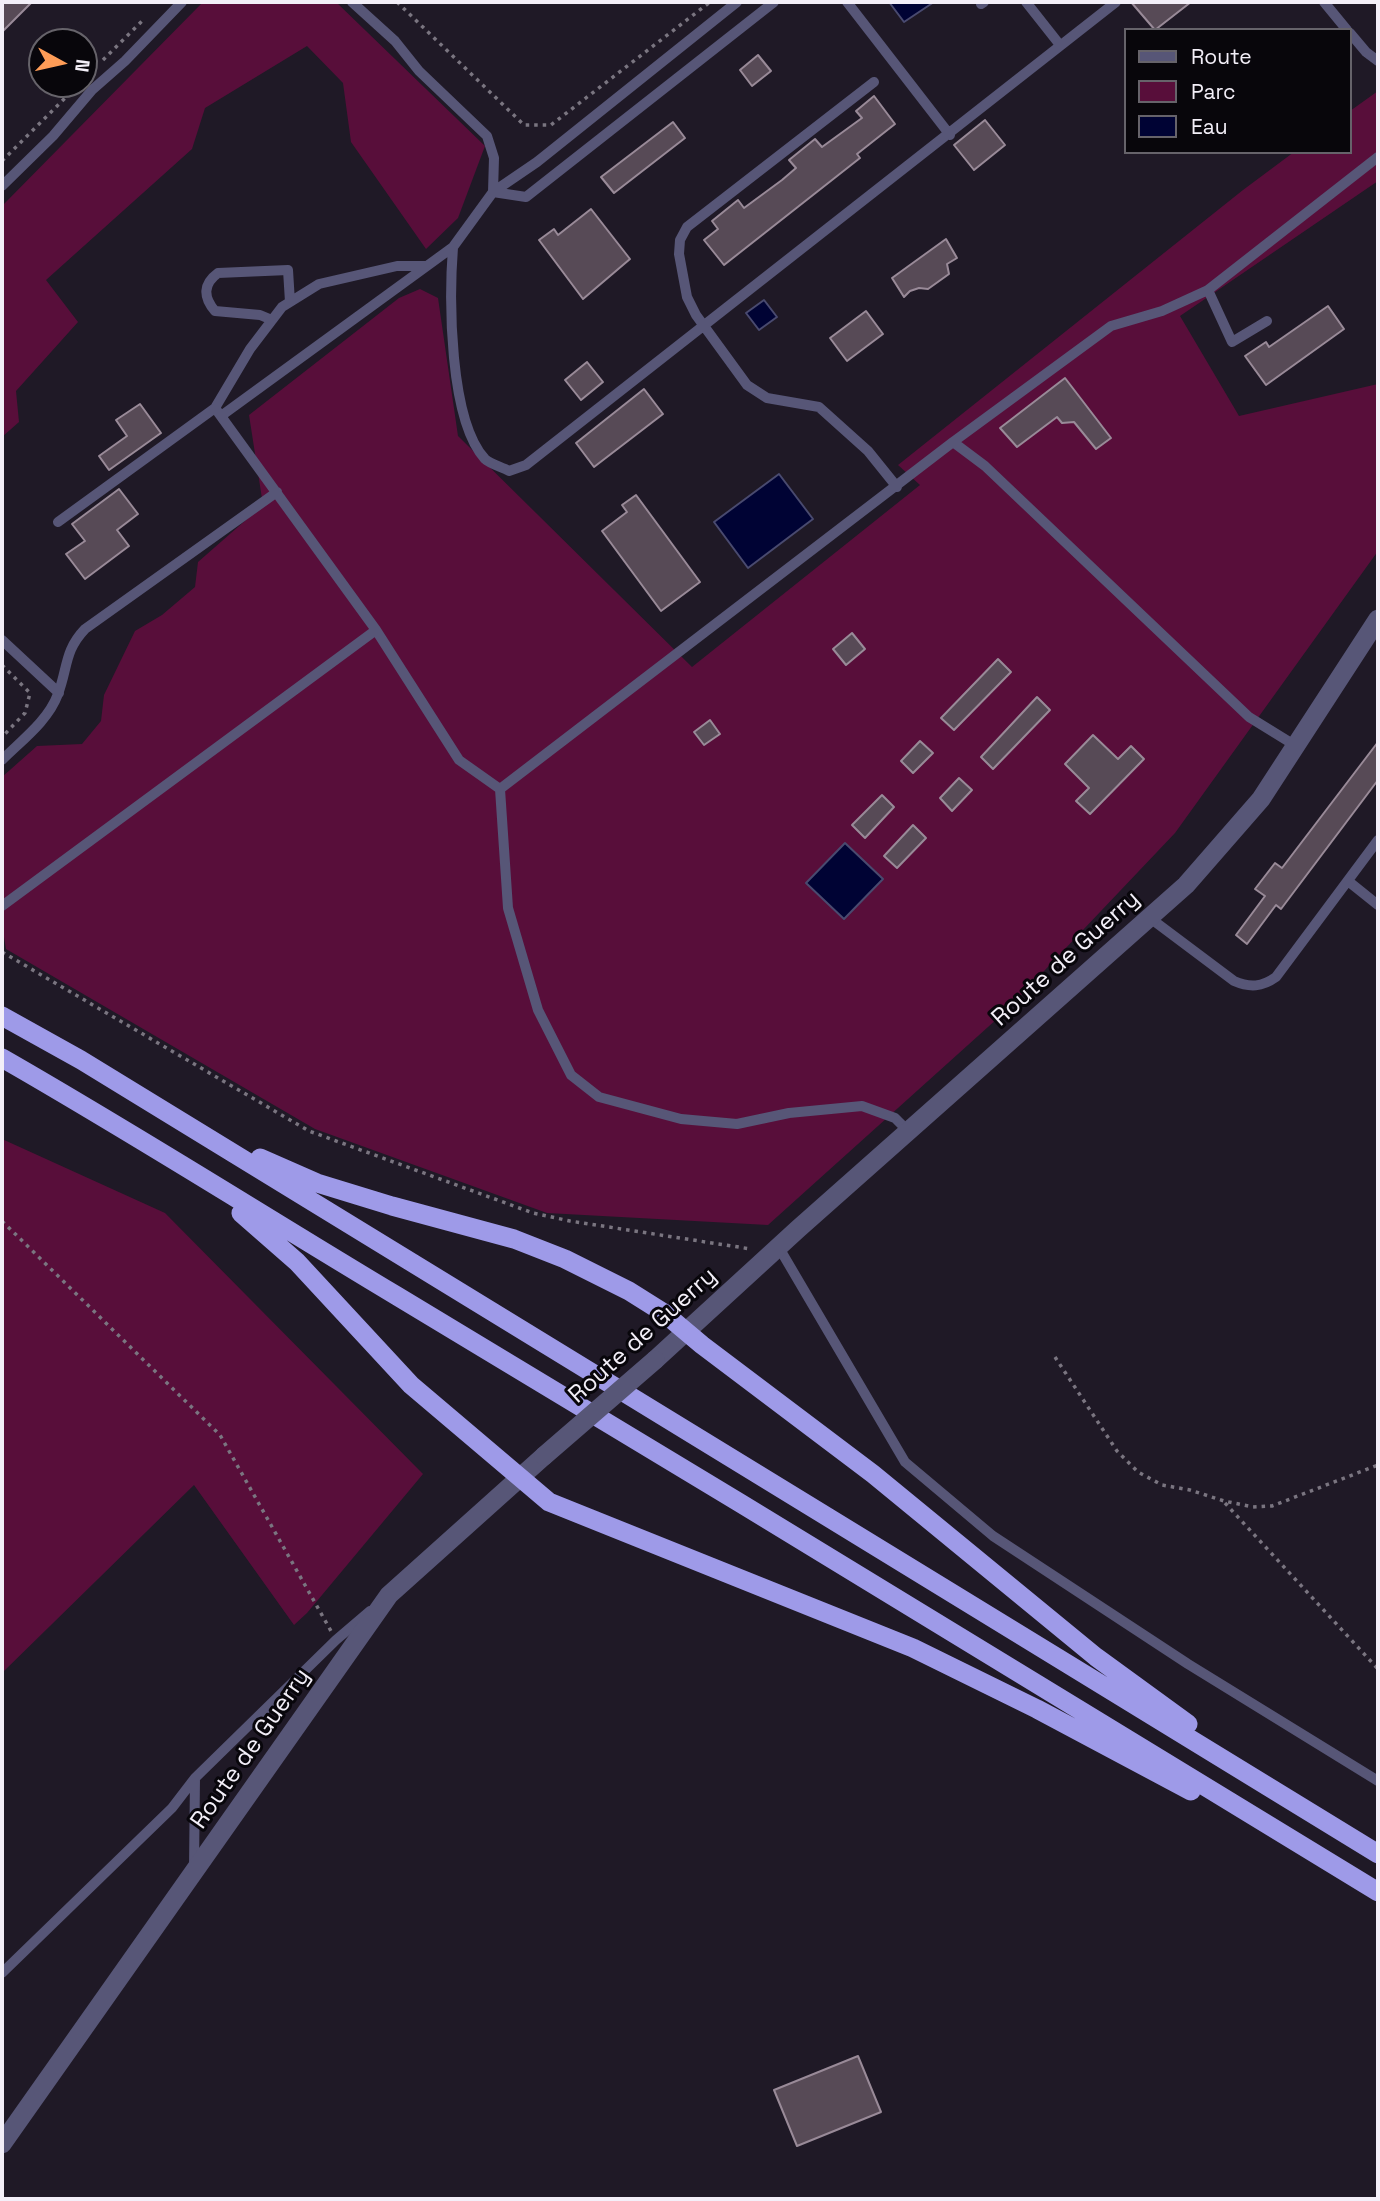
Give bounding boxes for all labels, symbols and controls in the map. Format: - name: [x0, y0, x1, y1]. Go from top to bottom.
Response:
- north arrow: [28, 28, 98, 98]
- legend: [1124, 28, 1352, 154]
- text: Route: [1191, 43, 1252, 70]
- text: N: [69, 58, 96, 74]
- text: Parc: [1191, 78, 1236, 105]
- text: Eau: [1191, 113, 1228, 140]
- street label: Route de Guerry: [986, 885, 1146, 1033]
- street label: Route de Guerry: [563, 1262, 723, 1410]
- street label: Route de Guerry: [185, 1663, 317, 1835]

